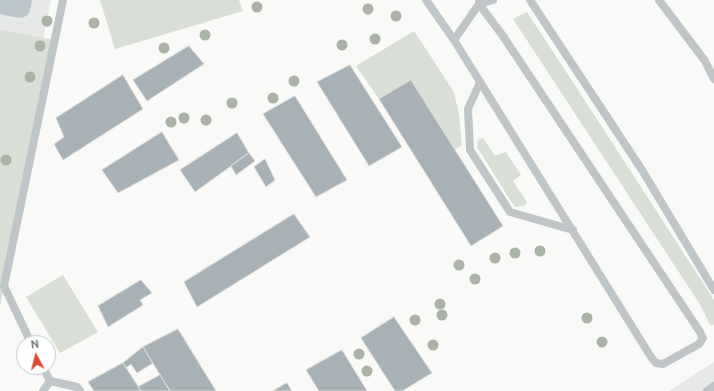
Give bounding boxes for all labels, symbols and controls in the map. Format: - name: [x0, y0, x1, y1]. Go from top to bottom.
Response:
- north arrow: [16, 335, 56, 375]
- text: N: [30, 338, 39, 351]

